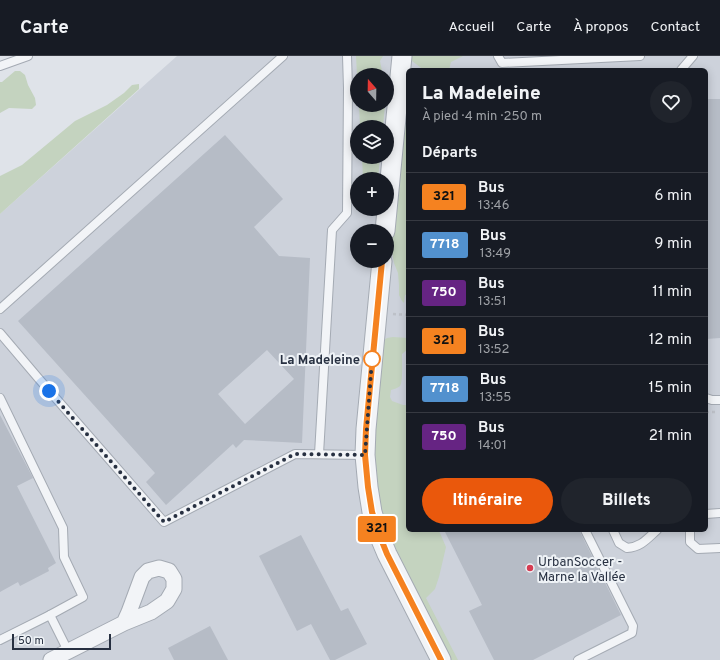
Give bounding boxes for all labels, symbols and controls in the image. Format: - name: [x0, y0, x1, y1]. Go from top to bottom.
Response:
- text: Carte: [20, 16, 69, 40]
- text: Accueil: [448, 19, 494, 36]
- text: Carte: [516, 19, 551, 36]
- text: À propos: [573, 19, 629, 36]
- text: Contact: [651, 19, 700, 36]
- north arrow: [350, 68, 394, 112]
- map controls: [350, 68, 394, 268]
- button: heart: [650, 81, 692, 123]
- text: La Madeleine: [422, 82, 541, 106]
- text: À pied · 4 min · 250 m: [422, 109, 542, 125]
- button: layers: [350, 120, 394, 164]
- text: Départs: [422, 144, 477, 163]
- button: +: [350, 172, 394, 216]
- text: Bus: [478, 179, 505, 198]
- text: 6 min: [655, 187, 692, 206]
- text: 321: [433, 188, 455, 205]
- text: 13:46: [478, 198, 509, 214]
- button: −: [350, 224, 394, 268]
- text: Bus: [480, 227, 506, 246]
- text: 9 min: [655, 235, 692, 254]
- text: 7718: [430, 236, 460, 253]
- text: 13:49: [480, 246, 511, 262]
- text: Bus: [478, 275, 505, 294]
- text: 11 min: [652, 283, 692, 302]
- text: 750: [431, 284, 457, 301]
- text: 13:51: [478, 294, 507, 310]
- text: Bus: [478, 323, 505, 342]
- text: 12 min: [649, 331, 692, 350]
- text: 321: [433, 332, 455, 349]
- text: 13:52: [478, 342, 510, 358]
- marker: La Madeleine: [363, 350, 381, 368]
- place label: La Madeleine: [280, 353, 360, 369]
- text: Bus: [480, 371, 506, 390]
- text: 15 min: [649, 379, 692, 398]
- text: 7718: [430, 380, 460, 397]
- your location: [39, 381, 59, 401]
- text: 13:55: [480, 390, 511, 406]
- text: Bus: [478, 419, 505, 438]
- text: 21 min: [649, 427, 692, 446]
- text: 750: [431, 428, 457, 445]
- text: 14:01: [478, 438, 507, 454]
- button: Itinéraire: [422, 478, 553, 524]
- button: Billets: [561, 478, 692, 524]
- line badge: 321: [354, 516, 400, 542]
- text: 321: [366, 520, 388, 537]
- place label: UrbanSoccer - Marne la Vallée: [538, 555, 626, 586]
- marker: UrbanSoccer - Marne la Vallée: [525, 563, 535, 573]
- scale bar: [12, 632, 111, 651]
- text: 50 m: [18, 634, 44, 648]

